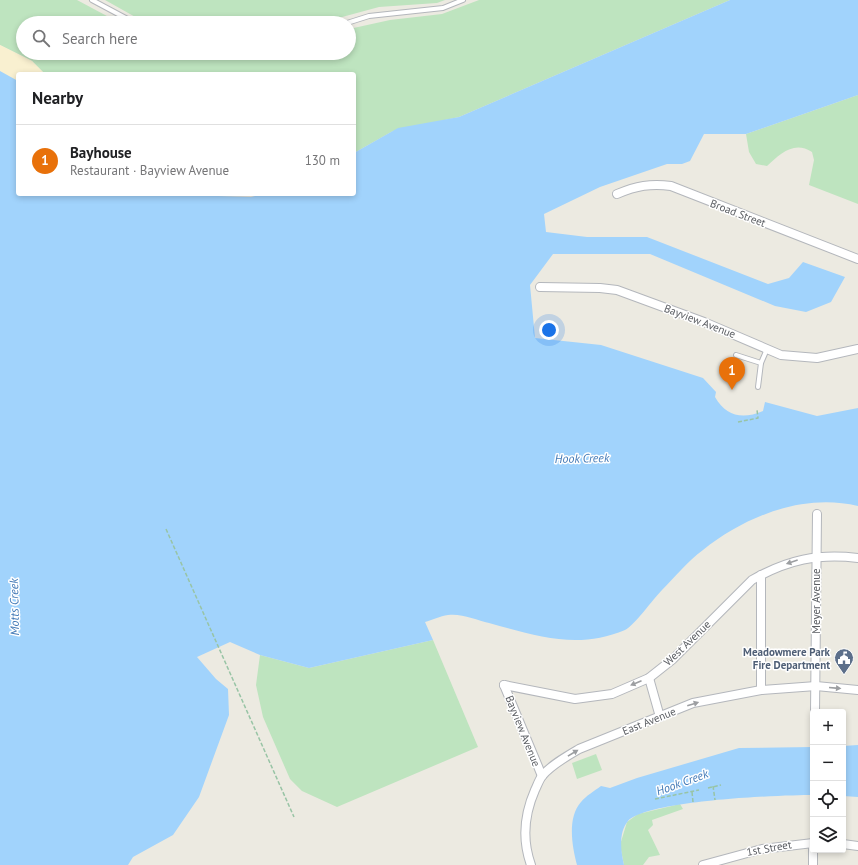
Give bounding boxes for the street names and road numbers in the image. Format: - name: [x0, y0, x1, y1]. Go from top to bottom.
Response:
- street label: Broad Street: [708, 196, 768, 230]
- street label: Bayview Avenue: [662, 301, 738, 341]
- street label: Meyer Avenue: [809, 568, 823, 634]
- street label: West Avenue: [661, 617, 714, 669]
- street label: Bayview Avenue: [502, 693, 544, 769]
- street label: East Avenue: [620, 704, 678, 738]
- street label: 1st Street: [745, 837, 793, 859]

